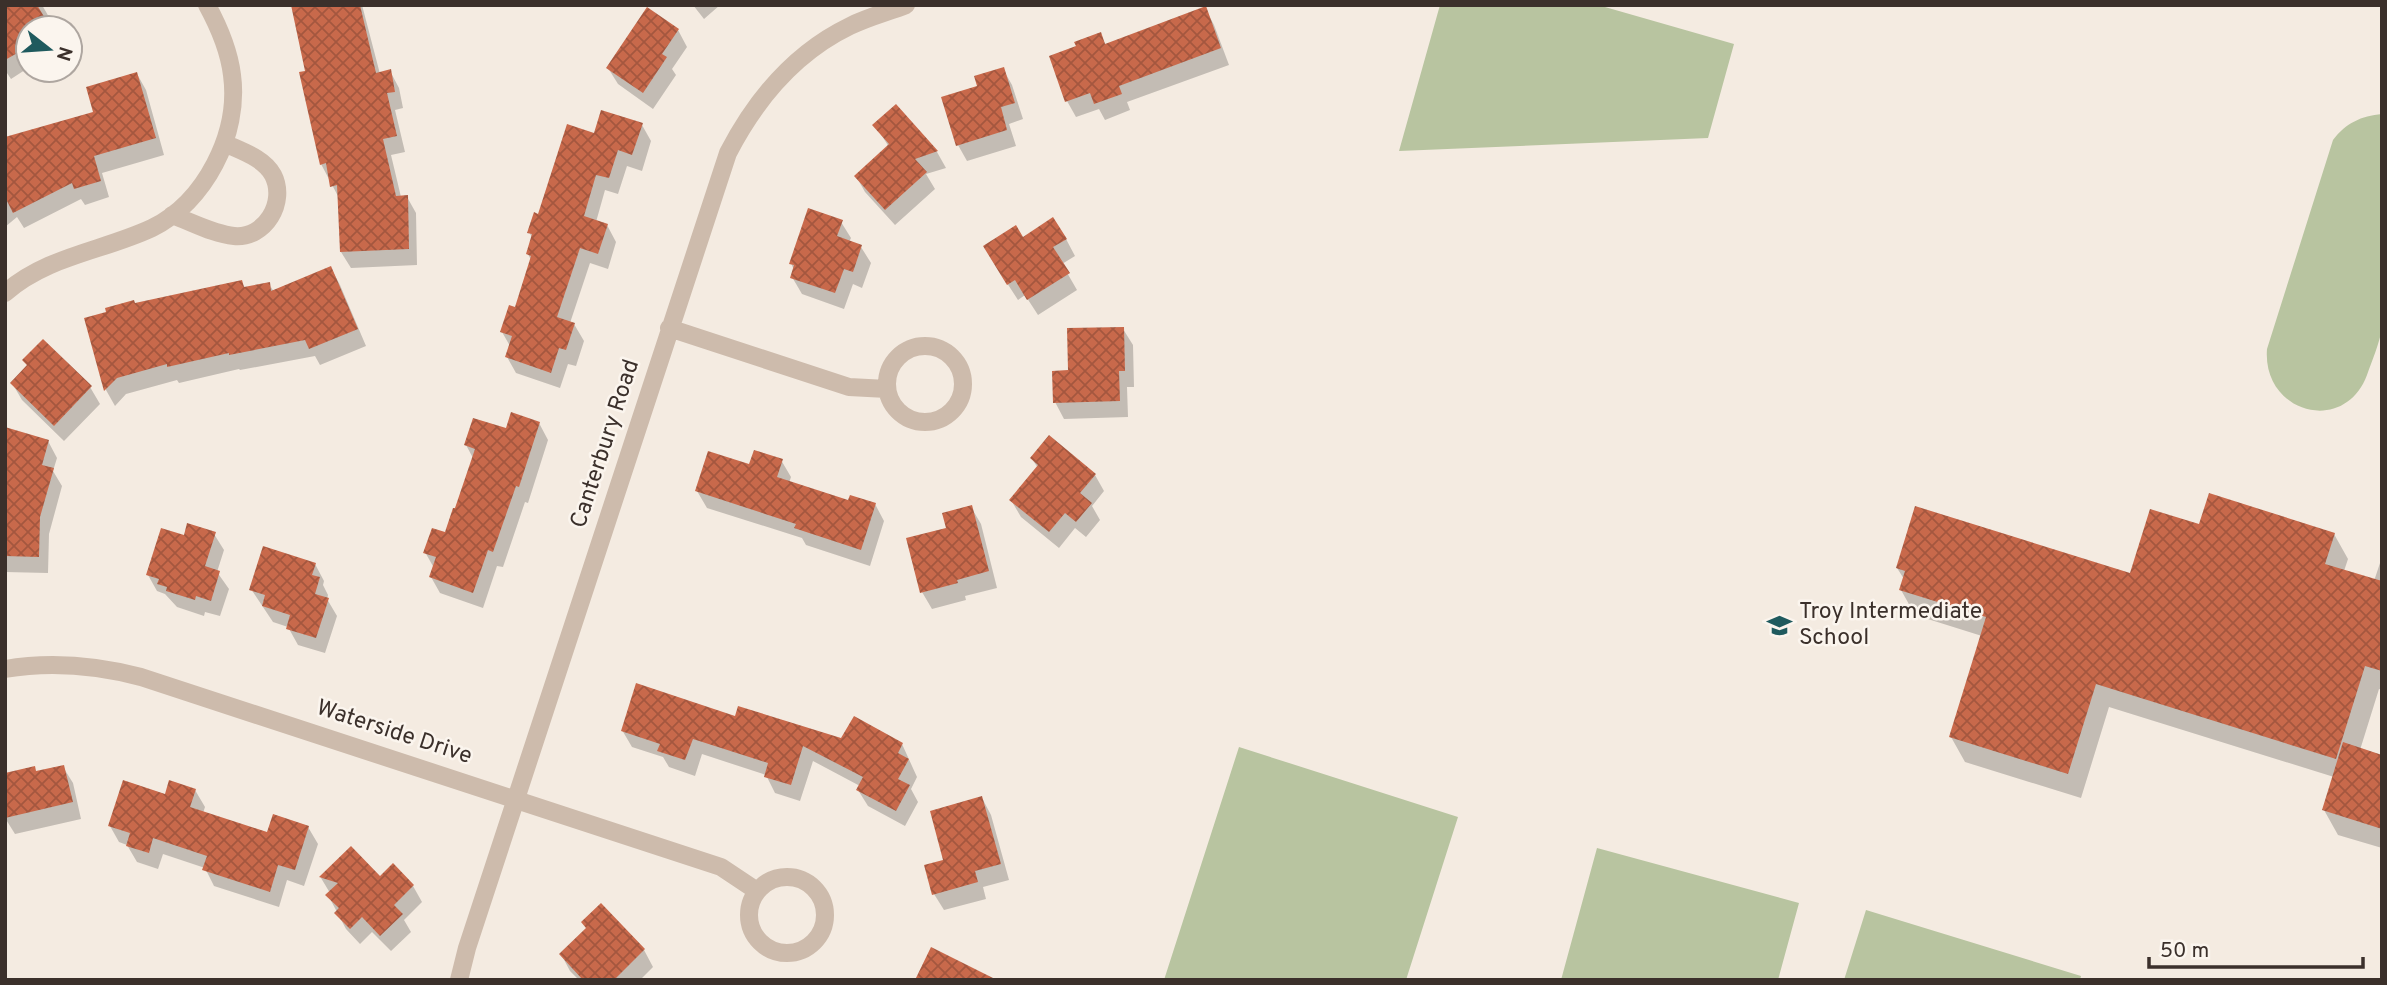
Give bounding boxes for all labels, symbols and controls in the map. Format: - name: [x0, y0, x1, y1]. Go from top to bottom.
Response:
- north arrow: [14, 14, 84, 84]
- text: N: [50, 43, 77, 63]
- street label: Canterbury Road: [565, 356, 647, 532]
- place label: Troy Intermediate School: [1799, 598, 1982, 653]
- school or university icon: Troy Intermediate School: [1765, 611, 1793, 639]
- street label: Waterside Drive: [312, 694, 476, 772]
- scale bar: [2149, 926, 2362, 970]
- text: 50 m: [2160, 938, 2209, 965]

